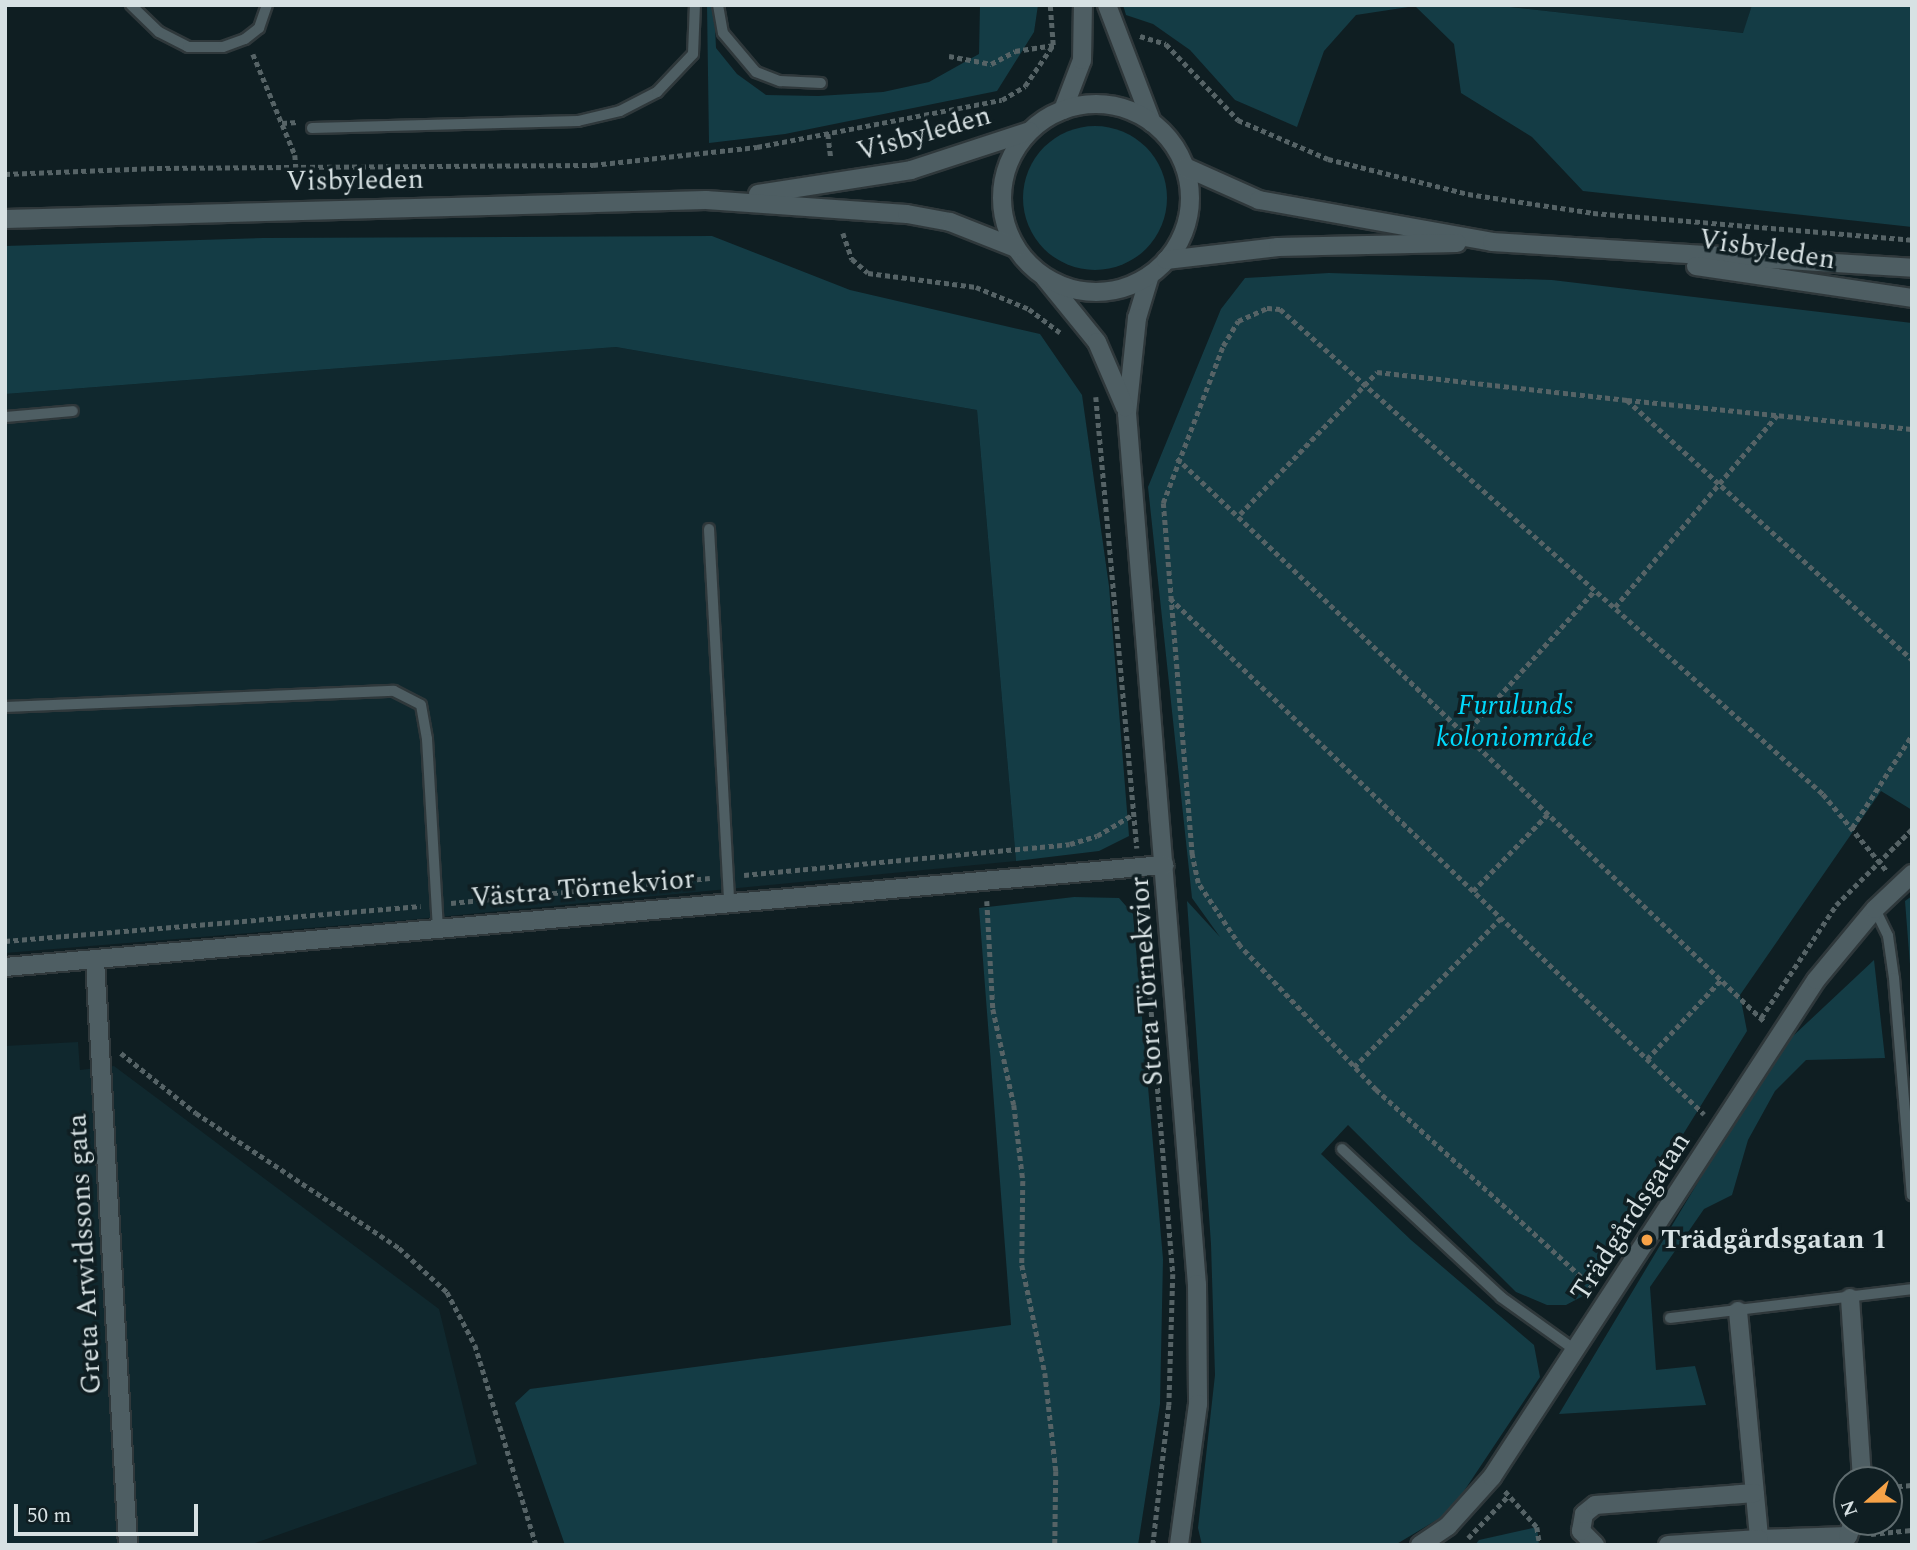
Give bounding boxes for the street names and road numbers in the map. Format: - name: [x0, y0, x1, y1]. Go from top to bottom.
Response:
- street label: Visbyleden: [853, 99, 995, 169]
- street label: Visbyleden: [286, 163, 424, 199]
- street label: Visbyleden: [1696, 223, 1838, 277]
- street label: Västra Törnekvior: [470, 862, 696, 916]
- street label: Stora Törnekvior: [1123, 875, 1171, 1087]
- street label: Greta Arwidssons gata: [61, 1113, 109, 1395]
- street label: Trädgårdsgatan: [1564, 1126, 1698, 1308]

